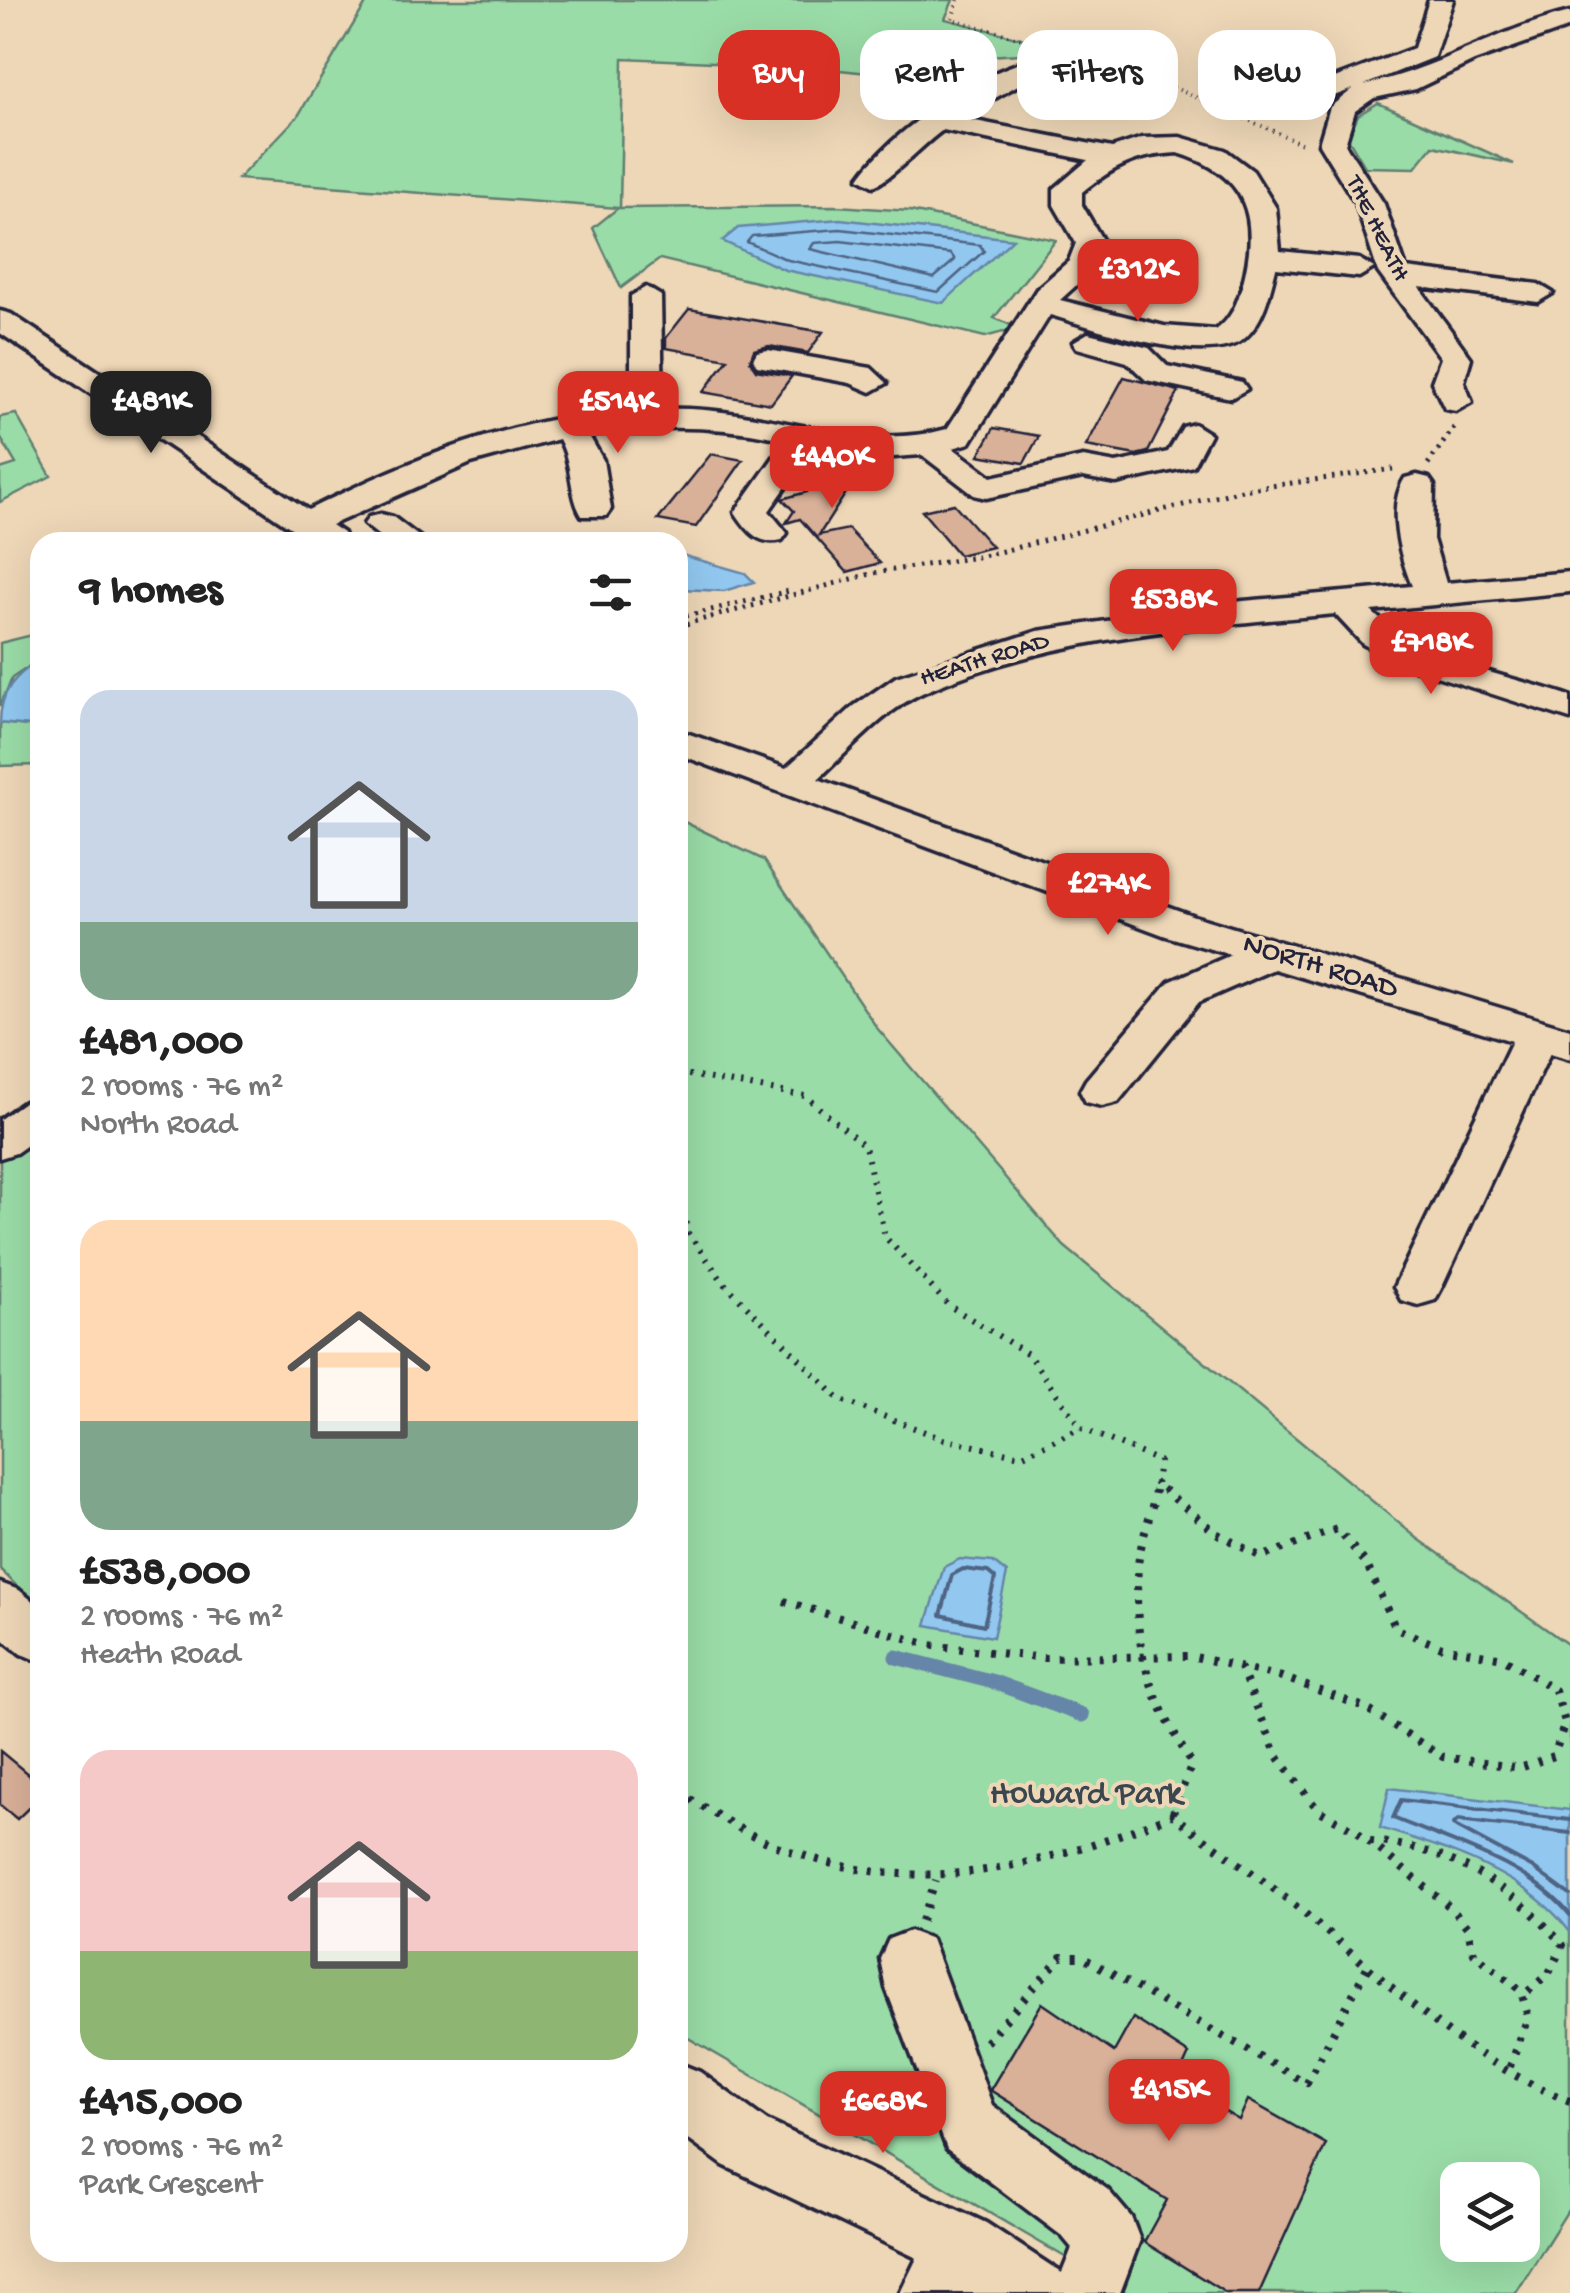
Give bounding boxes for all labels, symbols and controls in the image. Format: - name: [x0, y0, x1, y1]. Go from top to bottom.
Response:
- chip: Buy: [718, 30, 840, 120]
- chip: Rent: [860, 30, 997, 120]
- chip: Filters: [1017, 30, 1178, 120]
- chip: New: [1198, 30, 1336, 120]
- street label: THE HEATH: [1337, 170, 1414, 287]
- pin: £312K: [1068, 239, 1208, 324]
- text: £312K: [1099, 252, 1177, 290]
- pin: £481K: [81, 371, 221, 456]
- pin: £514K: [548, 371, 688, 456]
- text: £481K: [112, 384, 190, 422]
- text: £514K: [580, 384, 656, 422]
- pin: £440K: [762, 426, 902, 511]
- text: £440K: [792, 439, 872, 477]
- icon: filters: [583, 565, 638, 620]
- text: 9 homes: [80, 568, 222, 617]
- pin: £538K: [1103, 569, 1243, 654]
- text: £538K: [1132, 582, 1214, 620]
- pin: £718K: [1361, 612, 1501, 697]
- text: £718K: [1392, 625, 1470, 663]
- street label: HEATH ROAD: [917, 627, 1054, 694]
- icon: home: [269, 755, 449, 935]
- pin: £274K: [1038, 853, 1178, 938]
- text: £274K: [1068, 866, 1148, 904]
- street label: NORTH ROAD: [1238, 928, 1402, 1008]
- text: £481,000: [80, 1020, 243, 1069]
- text: 2 rooms · 76 m²: [80, 1069, 283, 1107]
- text: North Road: [80, 1107, 237, 1145]
- icon: home: [269, 1285, 449, 1465]
- text: £538,000: [80, 1550, 250, 1599]
- text: 2 rooms · 76 m²: [80, 1599, 283, 1637]
- text: Heath Road: [80, 1637, 240, 1675]
- park label: Howard Park: [990, 1775, 1186, 1816]
- icon: home: [269, 1815, 449, 1995]
- pin: £415K: [1099, 2059, 1239, 2144]
- pin: £668K: [813, 2071, 953, 2156]
- text: £415K: [1131, 2072, 1207, 2110]
- text: £415,000: [80, 2080, 242, 2129]
- text: £668K: [842, 2084, 924, 2122]
- text: 2 rooms · 76 m²: [80, 2129, 283, 2167]
- map controls: [1440, 2162, 1540, 2262]
- button: layers: [1440, 2162, 1540, 2262]
- text: Park Crescent: [80, 2167, 261, 2205]

